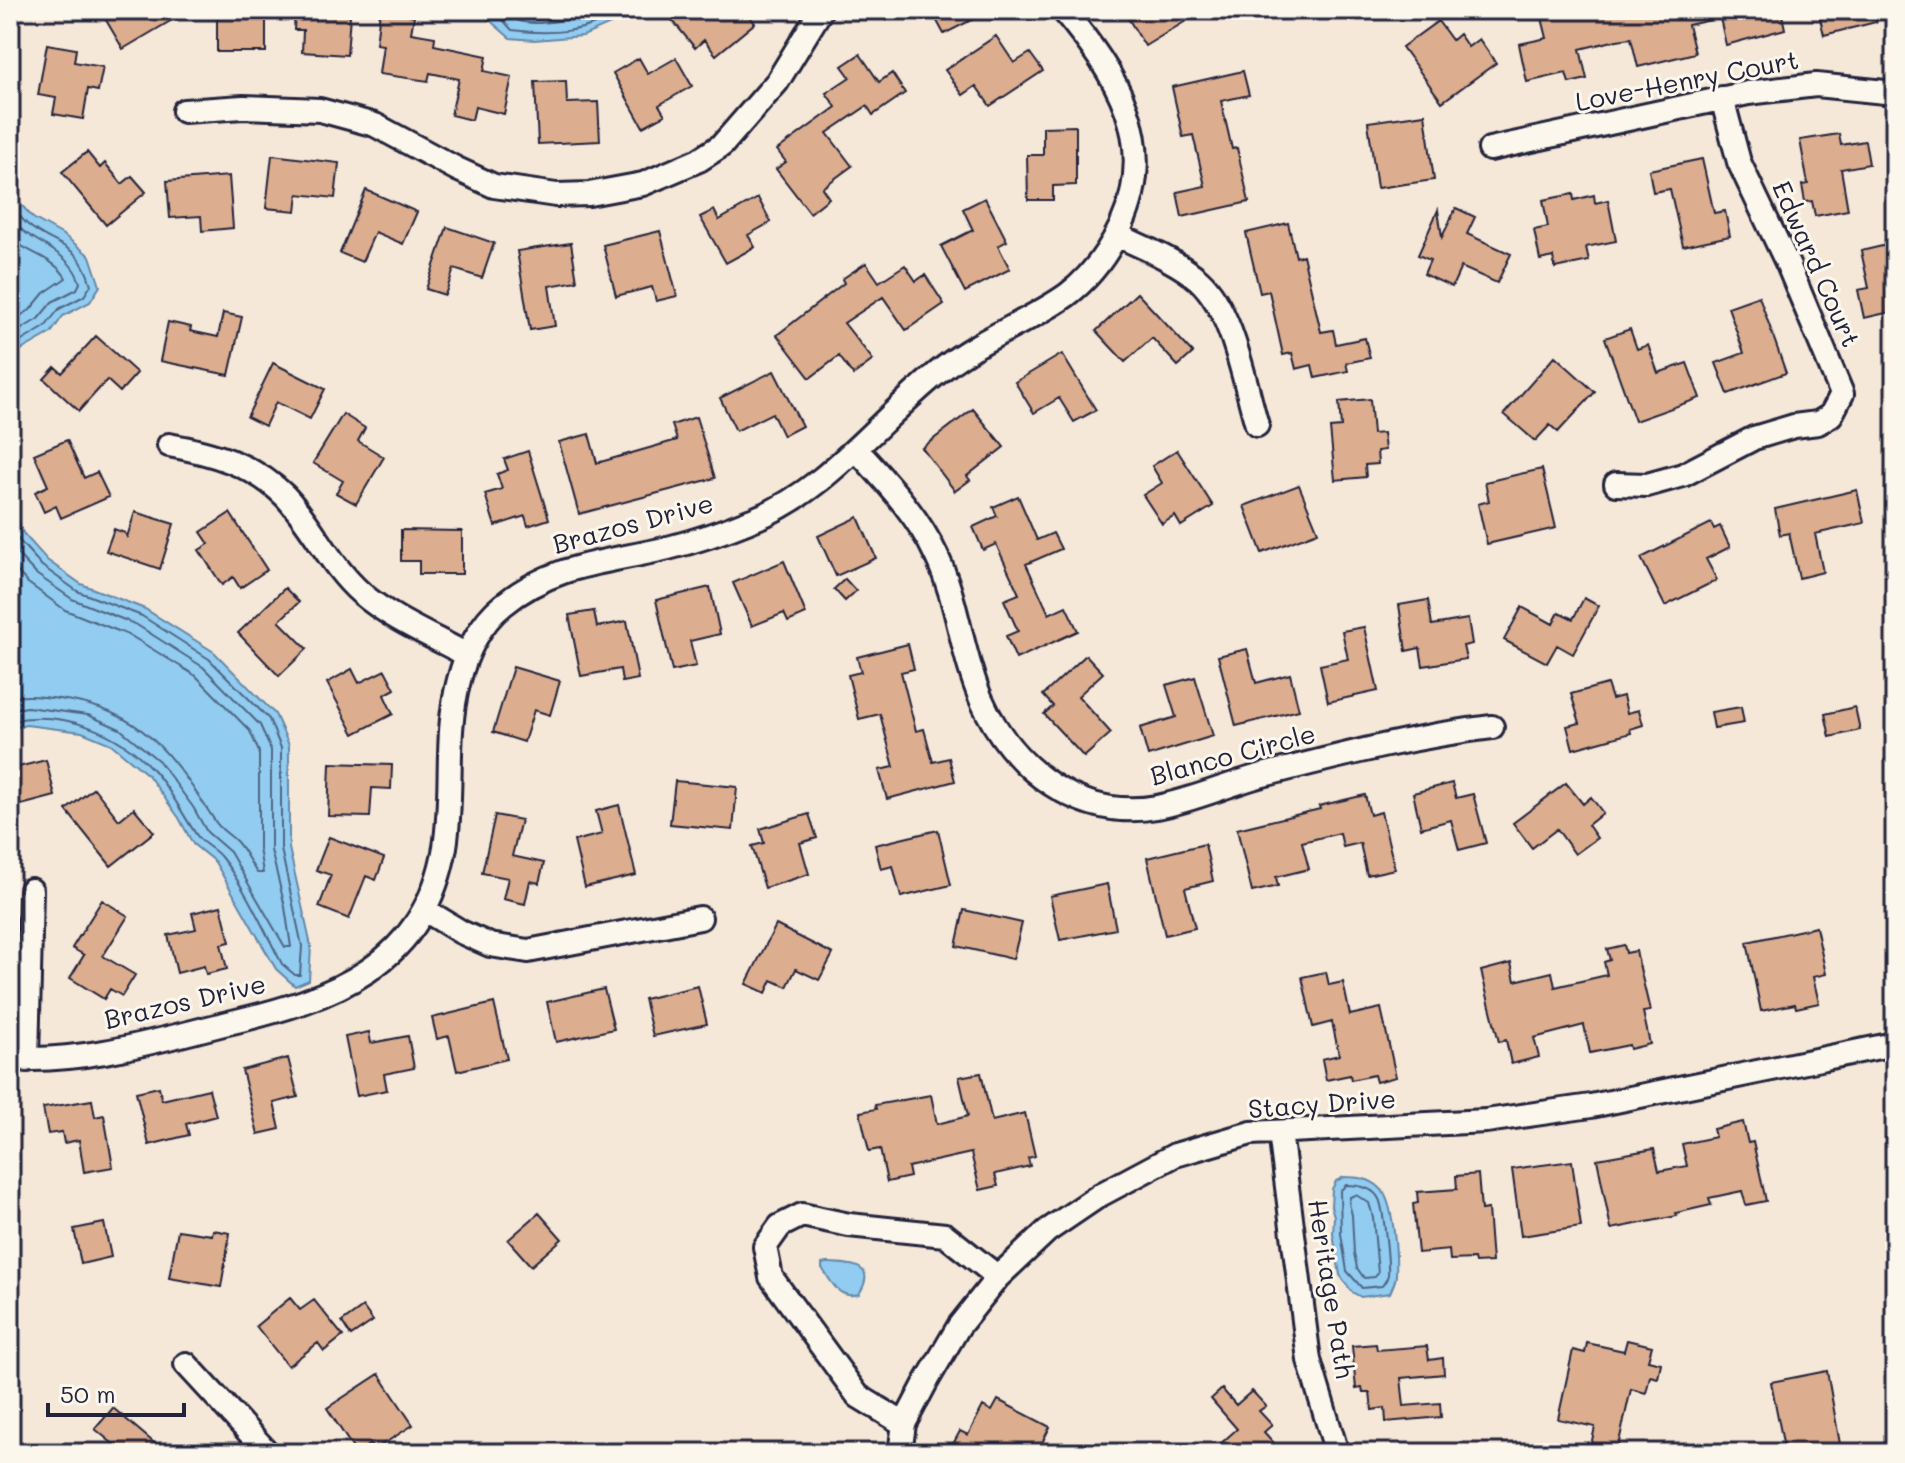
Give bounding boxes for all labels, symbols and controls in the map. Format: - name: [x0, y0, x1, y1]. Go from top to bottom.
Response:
- street label: Love-Henry Court: [1572, 42, 1801, 118]
- street label: Edward Court: [1765, 175, 1869, 352]
- street label: Brazos Drive: [549, 485, 717, 561]
- street label: Blanco Circle: [1146, 716, 1319, 792]
- street label: Brazos Drive: [101, 966, 269, 1036]
- street label: Stacy Drive: [1247, 1081, 1397, 1125]
- street label: Heritage Path: [1301, 1197, 1363, 1381]
- scale bar: [48, 1367, 184, 1417]
- text: 50 m: [60, 1378, 116, 1409]

